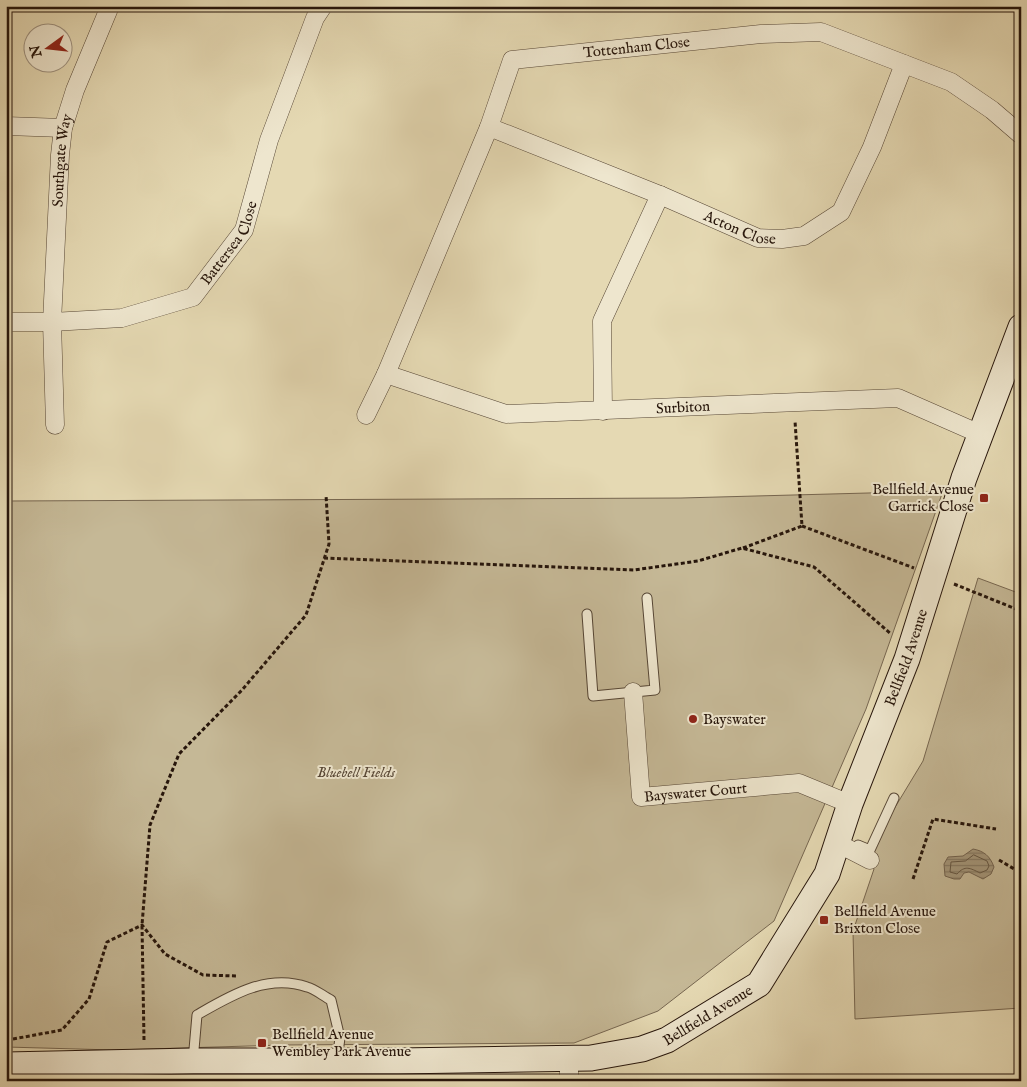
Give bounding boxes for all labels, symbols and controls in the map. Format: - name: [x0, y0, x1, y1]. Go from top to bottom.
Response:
- north arrow: [22, 22, 72, 72]
- street label: Tottenham Close: [582, 32, 691, 63]
- text: N: [26, 43, 47, 60]
- street label: Southgate Way: [49, 111, 77, 208]
- street label: Battersea Close: [197, 199, 262, 289]
- street label: Acton Close: [700, 206, 776, 249]
- street label: Surbiton: [656, 397, 711, 418]
- place label: Bellfield Avenue Garrick Close: [872, 480, 974, 516]
- marker: Bellfield Avenue Garrick Close: [978, 492, 990, 504]
- street label: Bellfield Avenue: [880, 607, 932, 709]
- place label: Bayswater: [703, 710, 766, 729]
- marker: Bayswater: [687, 713, 699, 725]
- park label: Bluebell Fields: [317, 763, 396, 782]
- street label: Bayswater Court: [643, 779, 748, 807]
- place label: Bellfield Avenue Brixton Close: [834, 902, 936, 938]
- marker: Bellfield Avenue Brixton Close: [818, 914, 830, 926]
- street label: Bellfield Avenue: [659, 981, 756, 1050]
- place label: Bellfield Avenue Wembley Park Avenue: [272, 1025, 411, 1061]
- marker: Bellfield Avenue Wembley Park Avenue: [256, 1037, 268, 1049]

